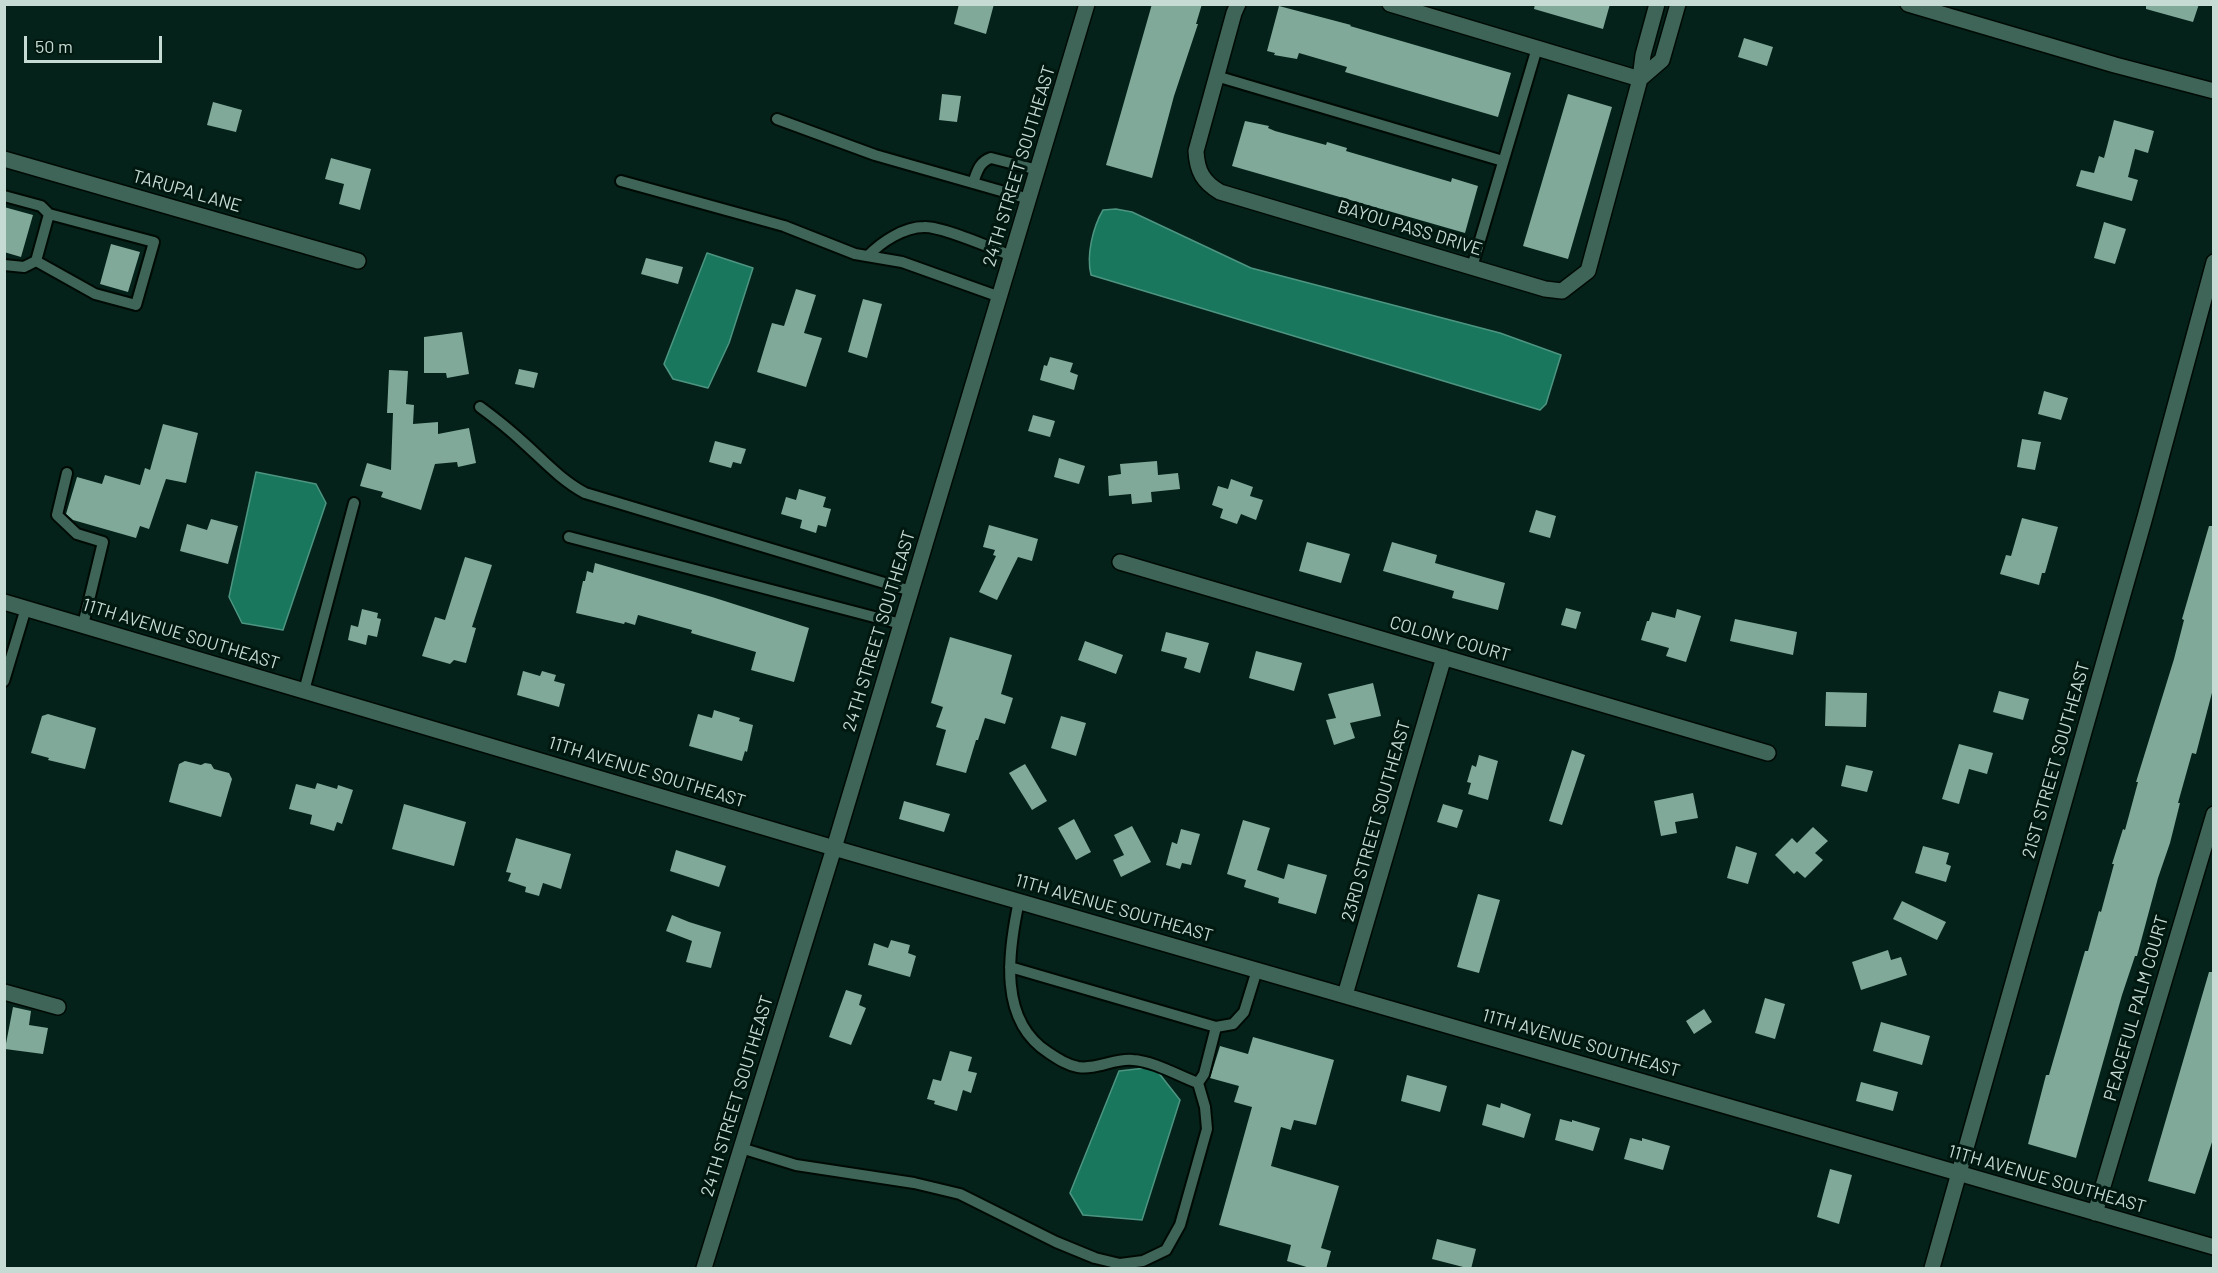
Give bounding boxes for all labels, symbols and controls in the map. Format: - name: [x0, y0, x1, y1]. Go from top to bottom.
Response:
- scale bar: [27, 24, 165, 62]
- text: 50 m: [35, 35, 73, 57]
- street label: 24TH STREET SOUTHEAST: [978, 63, 1060, 269]
- street label: TARUPA LANE: [130, 165, 244, 217]
- street label: BAYOU PASS DRIVE: [1335, 196, 1485, 260]
- street label: 24TH STREET SOUTHEAST: [838, 528, 920, 734]
- street label: 11TH AVENUE SOUTHEAST: [80, 594, 282, 674]
- street label: COLONY COURT: [1387, 611, 1513, 667]
- street label: 21ST STREET SOUTHEAST: [2018, 659, 2094, 861]
- street label: 23RD STREET SOUTHEAST: [1337, 718, 1415, 924]
- street label: 11TH AVENUE SOUTHEAST: [546, 732, 748, 812]
- street label: 11TH AVENUE SOUTHEAST: [1013, 869, 1215, 947]
- street label: PEACEFUL PALM COURT: [2099, 912, 2173, 1104]
- street label: 24TH STREET SOUTHEAST: [696, 993, 778, 1199]
- street label: 11TH AVENUE SOUTHEAST: [1480, 1004, 1682, 1082]
- street label: 11TH AVENUE SOUTHEAST: [1946, 1140, 2148, 1218]

